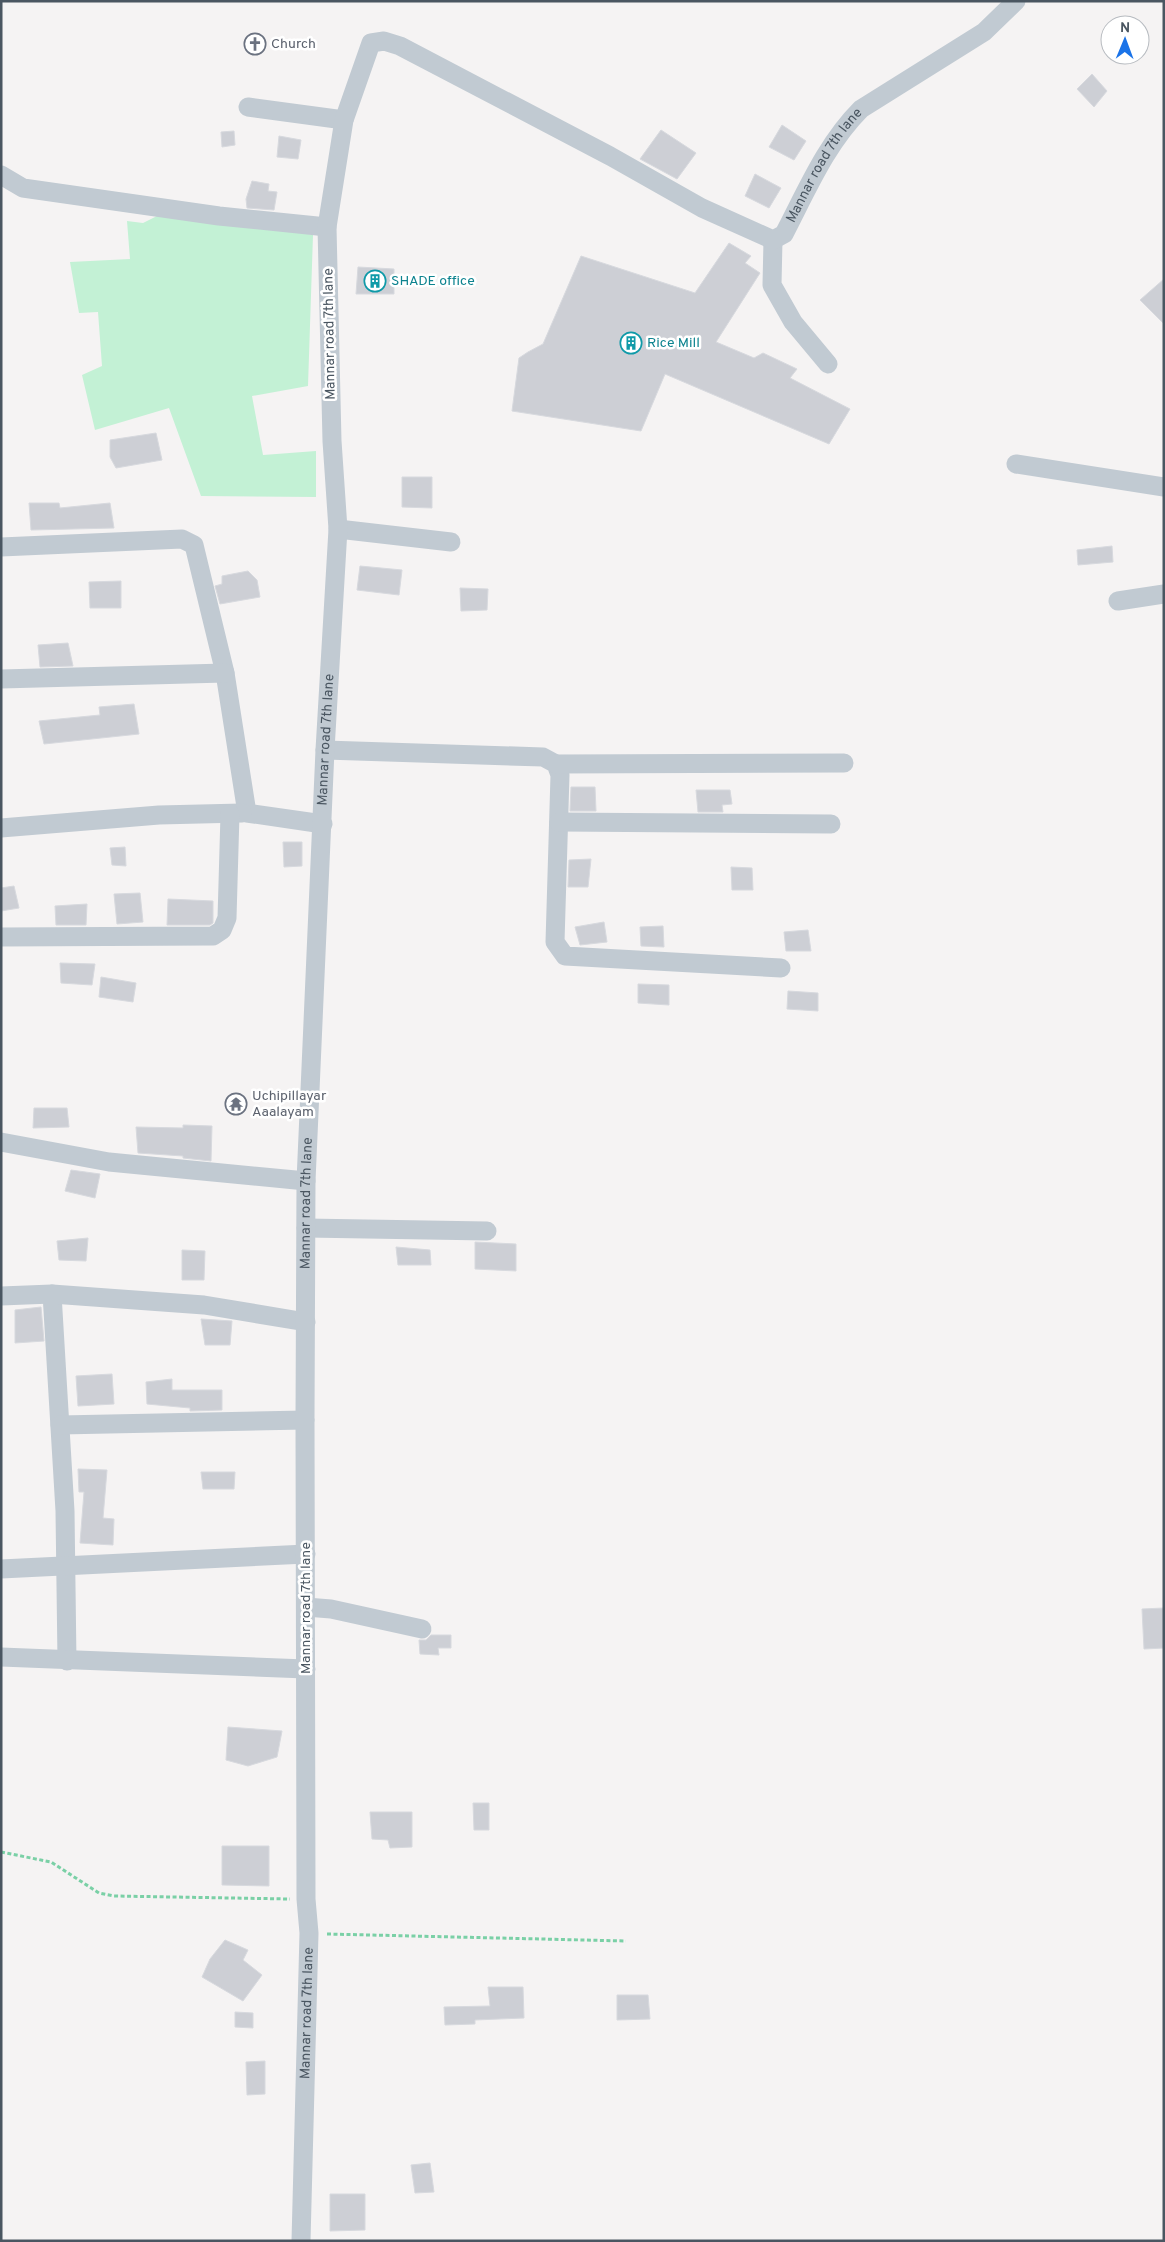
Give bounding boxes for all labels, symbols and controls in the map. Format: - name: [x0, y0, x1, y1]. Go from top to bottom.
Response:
- north arrow: [1100, 15, 1150, 65]
- text: N: [1120, 20, 1130, 37]
- church icon: Church: [243, 32, 267, 56]
- place label: Church: [271, 36, 316, 53]
- street label: Mannar road 7th lane: [783, 104, 866, 226]
- street label: Mannar road 7th lane: [320, 268, 340, 400]
- building icon: SHADE office: [363, 269, 387, 293]
- place label: SHADE office: [391, 273, 475, 290]
- building icon: Rice Mill: [619, 331, 643, 355]
- place label: Rice Mill: [647, 335, 700, 352]
- street label: Mannar road 7th lane: [314, 673, 338, 806]
- place label: Uchipillayar Aaalayam: [252, 1088, 327, 1121]
- temple icon: Uchipillayar Aaalayam: [224, 1092, 248, 1116]
- street label: Mannar road 7th lane: [297, 1137, 316, 1269]
- street label: Mannar road 7th lane: [298, 1542, 315, 1674]
- street label: Mannar road 7th lane: [297, 1947, 317, 2079]

